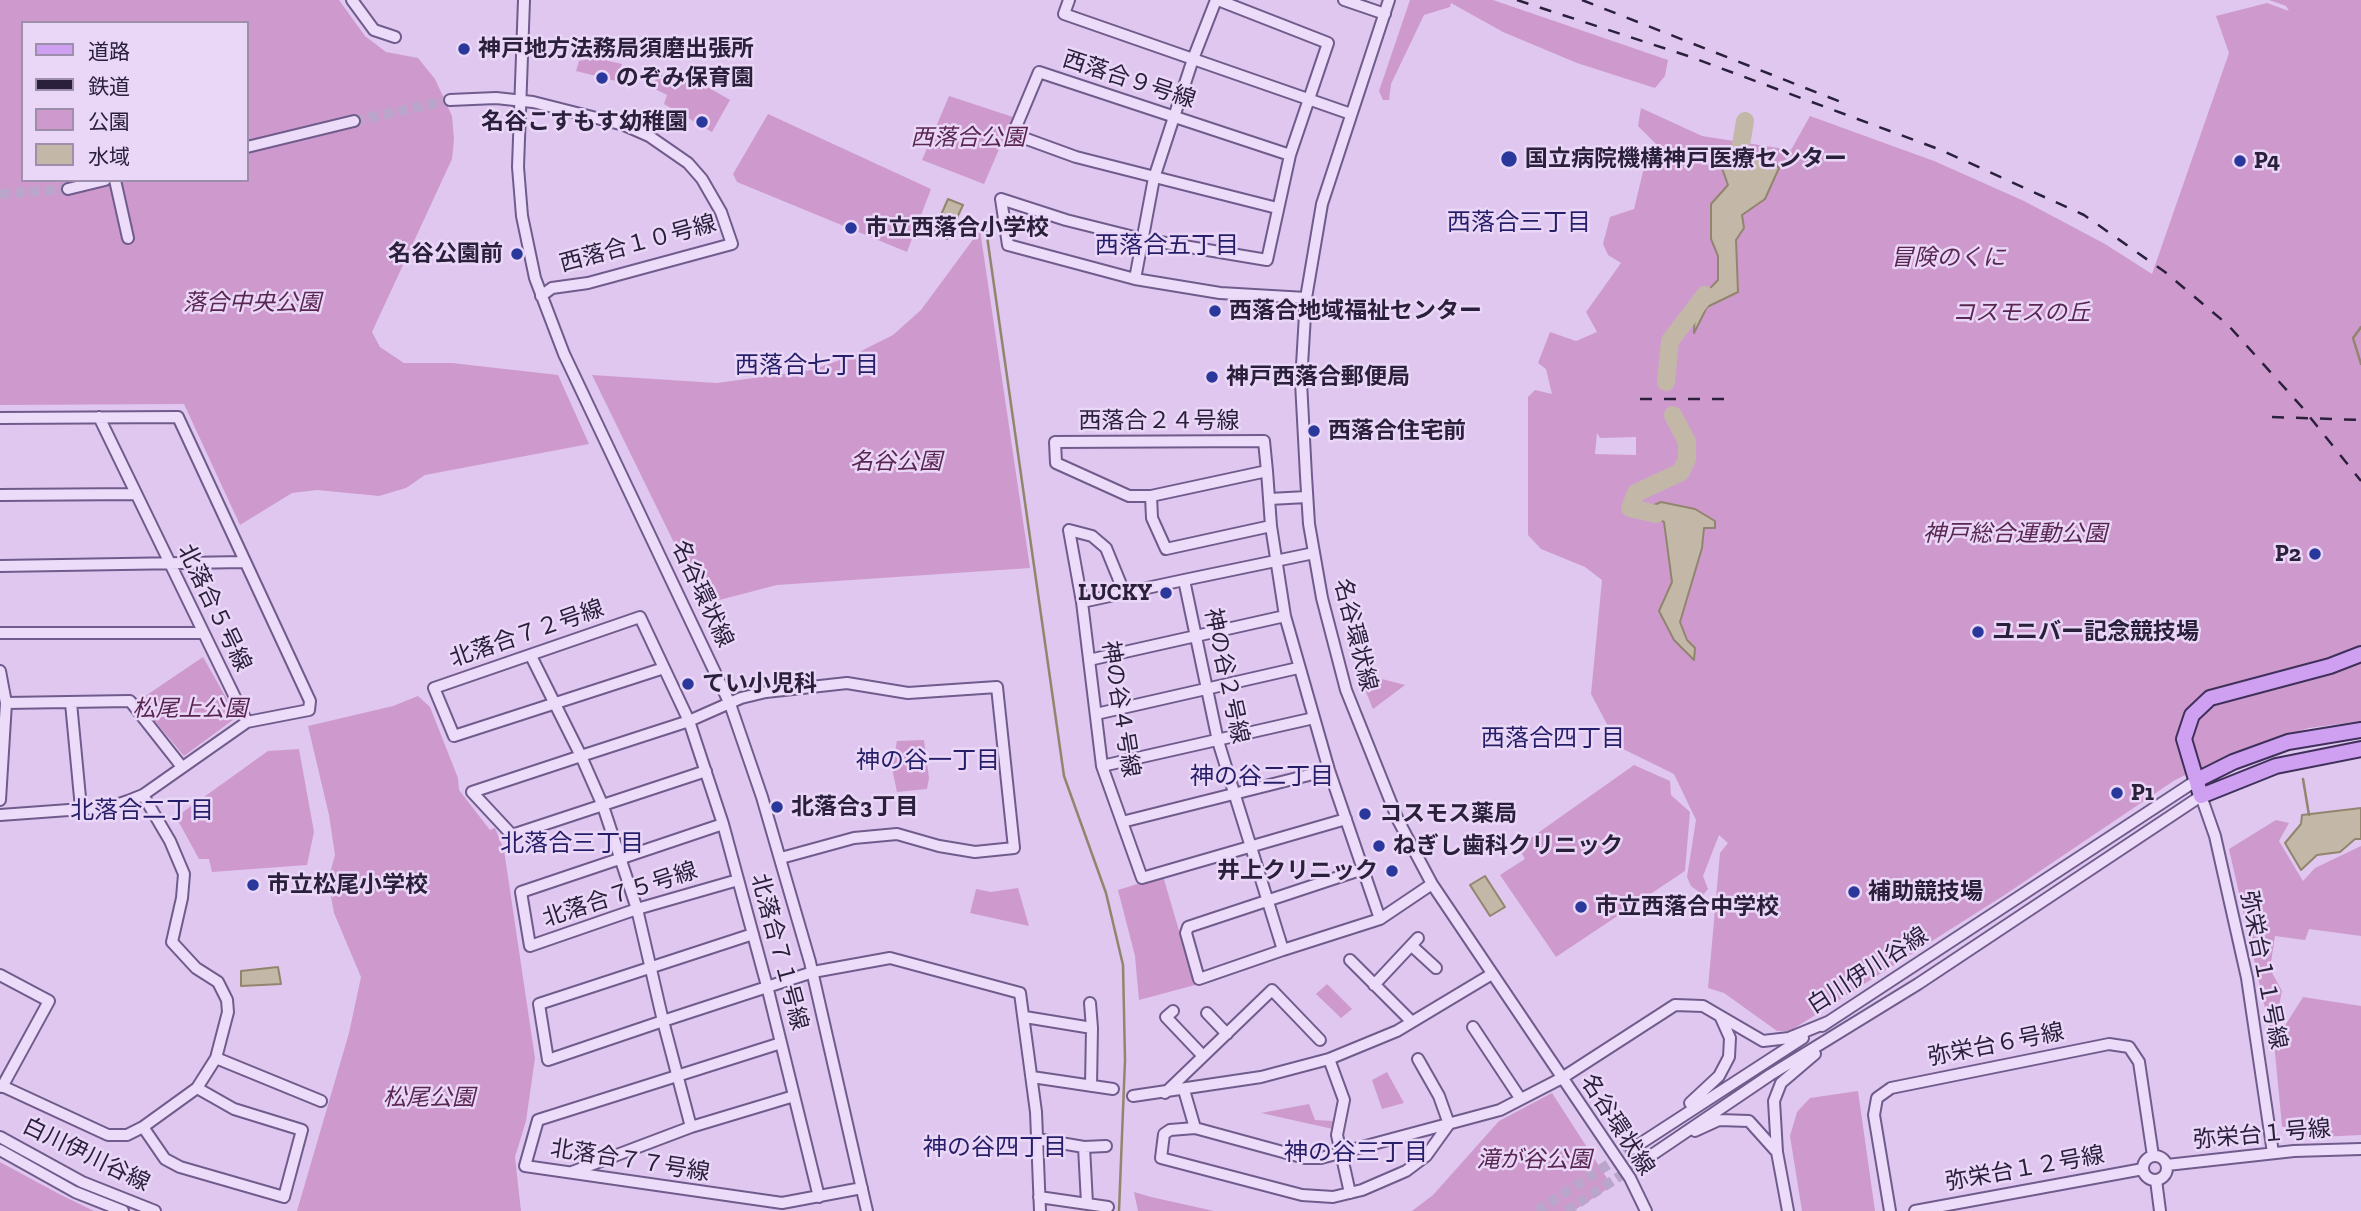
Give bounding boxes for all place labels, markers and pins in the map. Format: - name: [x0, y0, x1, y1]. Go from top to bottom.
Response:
- place label: 神戸地方法務局須磨出張所: [478, 35, 754, 63]
- marker: 神戸地方法務局須磨出張所: [456, 41, 472, 57]
- place label: のぞみ保育園: [616, 64, 754, 92]
- marker: のぞみ保育園: [594, 70, 610, 86]
- place label: 名谷こすもす幼稚園: [481, 108, 688, 136]
- marker: 名谷こすもす幼稚園: [694, 114, 710, 130]
- place label: 国立病院機構神戸医療センター: [1525, 145, 1847, 173]
- place label: P4: [2254, 147, 2280, 175]
- marker: 国立病院機構神戸医療センター: [1499, 149, 1519, 169]
- marker: P4: [2232, 153, 2248, 169]
- place label: 市立西落合小学校: [865, 214, 1049, 242]
- marker: 市立西落合小学校: [843, 220, 859, 236]
- place label: 名谷公園前: [388, 240, 503, 268]
- marker: 名谷公園前: [509, 246, 525, 262]
- place label: 西落合地域福祉センター: [1229, 297, 1482, 325]
- marker: 西落合地域福祉センター: [1207, 303, 1223, 319]
- place label: 神戸西落合郵便局: [1226, 363, 1410, 391]
- marker: 神戸西落合郵便局: [1204, 369, 1220, 385]
- place label: 西落合住宅前: [1328, 417, 1466, 445]
- marker: 西落合住宅前: [1306, 423, 1322, 439]
- place label: P2: [2275, 540, 2301, 568]
- marker: P2: [2307, 546, 2323, 562]
- place label: LUCKY: [1078, 579, 1152, 607]
- marker: LUCKY: [1158, 585, 1174, 601]
- place label: ユニバー記念競技場: [1992, 618, 2199, 646]
- marker: ユニバー記念競技場: [1970, 624, 1986, 640]
- place label: てい小児科: [702, 670, 817, 698]
- marker: てい小児科: [680, 676, 696, 692]
- place label: P1: [2131, 779, 2154, 807]
- marker: P1: [2109, 785, 2125, 801]
- place label: 北落合3丁目: [791, 793, 918, 821]
- marker: 北落合3丁目: [769, 799, 785, 815]
- place label: コスモス薬局: [1379, 800, 1517, 828]
- marker: コスモス薬局: [1357, 806, 1373, 822]
- place label: ねぎし歯科クリニック: [1393, 832, 1623, 860]
- marker: ねぎし歯科クリニック: [1371, 838, 1387, 854]
- place label: 井上クリニック: [1217, 857, 1378, 885]
- marker: 井上クリニック: [1384, 863, 1400, 879]
- place label: 市立松尾小学校: [267, 871, 428, 899]
- marker: 市立松尾小学校: [245, 877, 261, 893]
- place label: 補助競技場: [1868, 878, 1983, 906]
- marker: 補助競技場: [1846, 884, 1862, 900]
- place label: 市立西落合中学校: [1595, 893, 1779, 921]
- marker: 市立西落合中学校: [1573, 899, 1589, 915]

